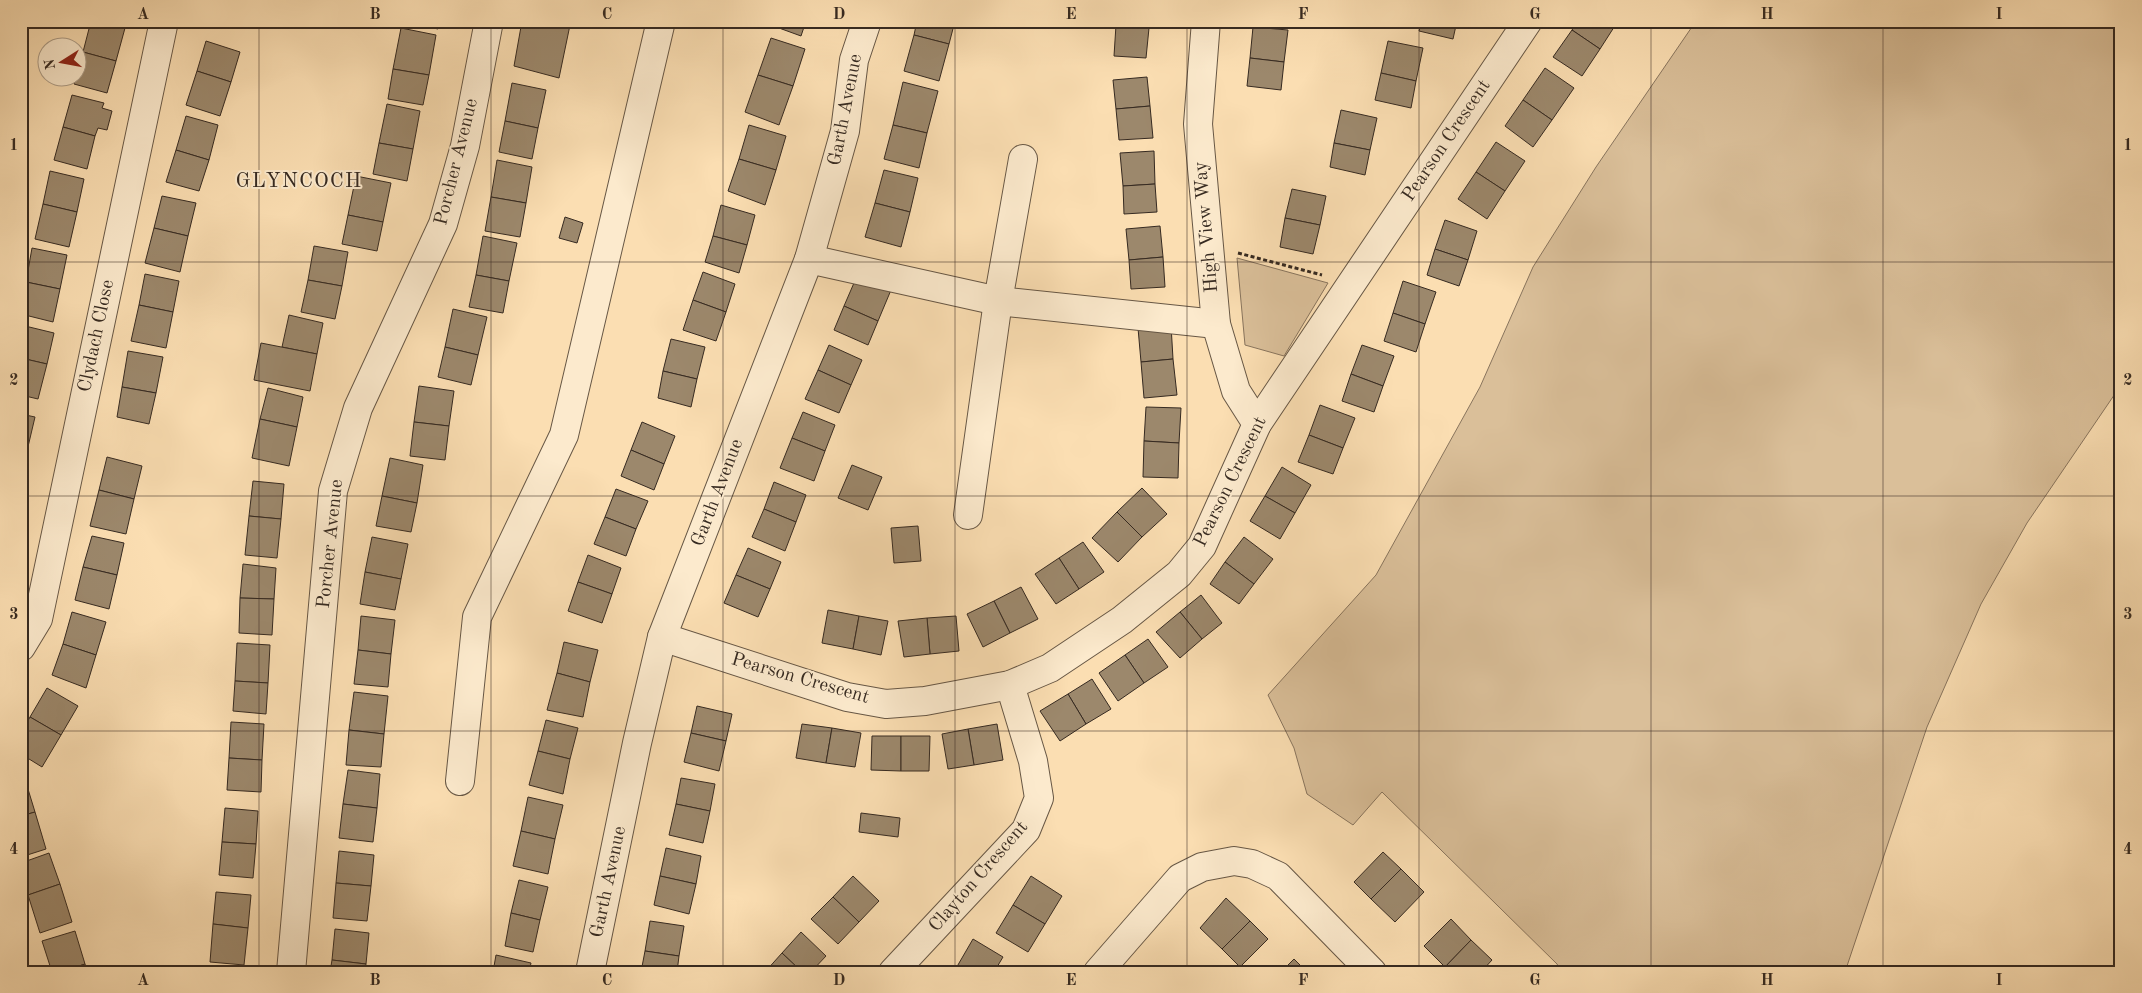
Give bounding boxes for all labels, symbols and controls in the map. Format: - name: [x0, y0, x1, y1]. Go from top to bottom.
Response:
- text: A: [137, 7, 149, 23]
- text: B: [369, 7, 381, 23]
- text: C: [602, 7, 612, 23]
- text: D: [833, 7, 845, 23]
- text: E: [1065, 7, 1077, 23]
- text: F: [1298, 7, 1309, 23]
- text: G: [1529, 7, 1541, 23]
- text: H: [1760, 7, 1774, 23]
- text: I: [1995, 7, 2003, 23]
- north arrow: [38, 38, 88, 88]
- street label: Garth Avenue: [826, 52, 866, 168]
- text: N: [42, 57, 58, 71]
- street label: Pearson Crescent: [1399, 77, 1495, 205]
- street label: Porcher Avenue: [432, 97, 482, 227]
- text: 1: [9, 138, 19, 154]
- text: 1: [2123, 138, 2133, 154]
- street label: High View Way: [1192, 161, 1222, 293]
- district label: GLYNCOCH: [236, 171, 362, 192]
- street label: Clydach Close: [76, 278, 118, 394]
- text: 2: [9, 373, 19, 389]
- text: 2: [2123, 373, 2133, 389]
- street label: Pearson Crescent: [1191, 414, 1271, 550]
- street label: Garth Avenue: [689, 437, 747, 549]
- street label: Porcher Avenue: [315, 478, 347, 610]
- text: 3: [9, 607, 19, 623]
- text: 3: [2123, 607, 2133, 623]
- street label: Pearson Crescent: [729, 650, 871, 708]
- street label: Clayton Crescent: [926, 818, 1032, 936]
- street label: Garth Avenue: [588, 825, 630, 939]
- text: 4: [9, 842, 19, 858]
- text: 4: [2123, 842, 2133, 858]
- text: A: [137, 973, 149, 989]
- text: B: [369, 973, 381, 989]
- text: C: [602, 973, 612, 989]
- text: D: [833, 973, 845, 989]
- text: E: [1065, 973, 1077, 989]
- text: F: [1298, 973, 1309, 989]
- text: G: [1529, 973, 1541, 989]
- text: H: [1760, 973, 1774, 989]
- text: I: [1995, 973, 2003, 989]

